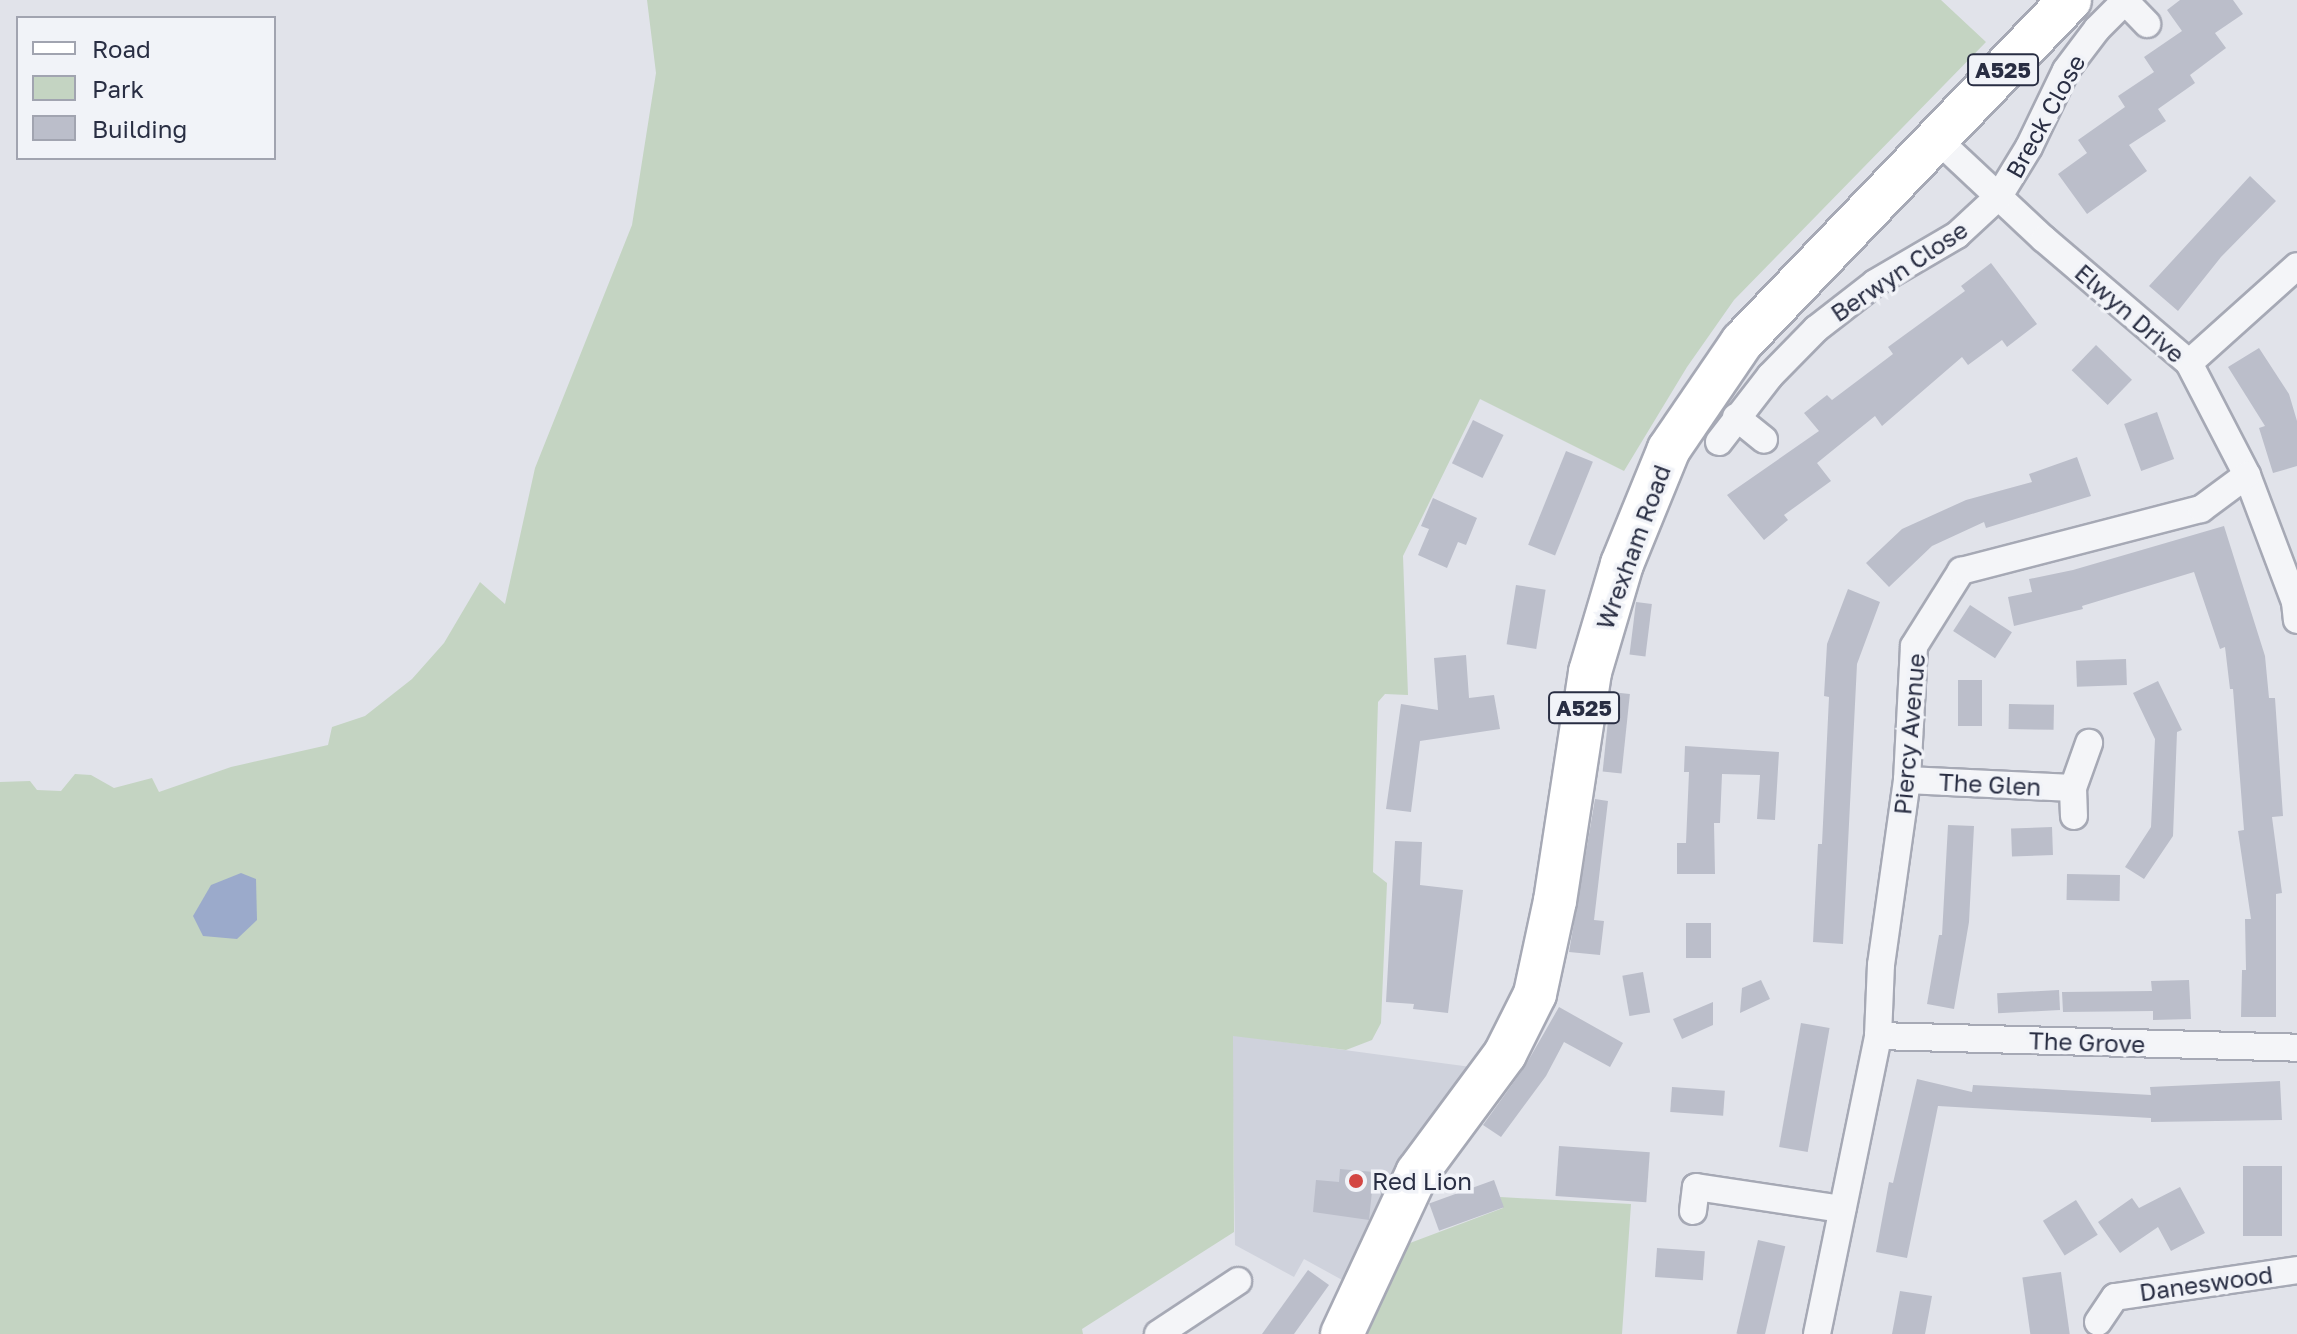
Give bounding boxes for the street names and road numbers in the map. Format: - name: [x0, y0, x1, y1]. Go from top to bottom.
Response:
- street label: Breck Close: [1999, 49, 2091, 183]
- road number: A525: [1967, 52, 2039, 88]
- street label: Berwyn Close: [1825, 215, 1973, 327]
- street label: Elwyn Drive: [2069, 258, 2191, 368]
- street label: Wrexham Road: [1590, 461, 1676, 633]
- street label: Piercy Avenue: [1888, 652, 1930, 816]
- road number: A525: [1548, 690, 1620, 726]
- street label: The Glen: [1938, 767, 2042, 801]
- street label: The Grove: [2028, 1026, 2146, 1058]
- street label: Daneswood: [2137, 1259, 2275, 1307]

